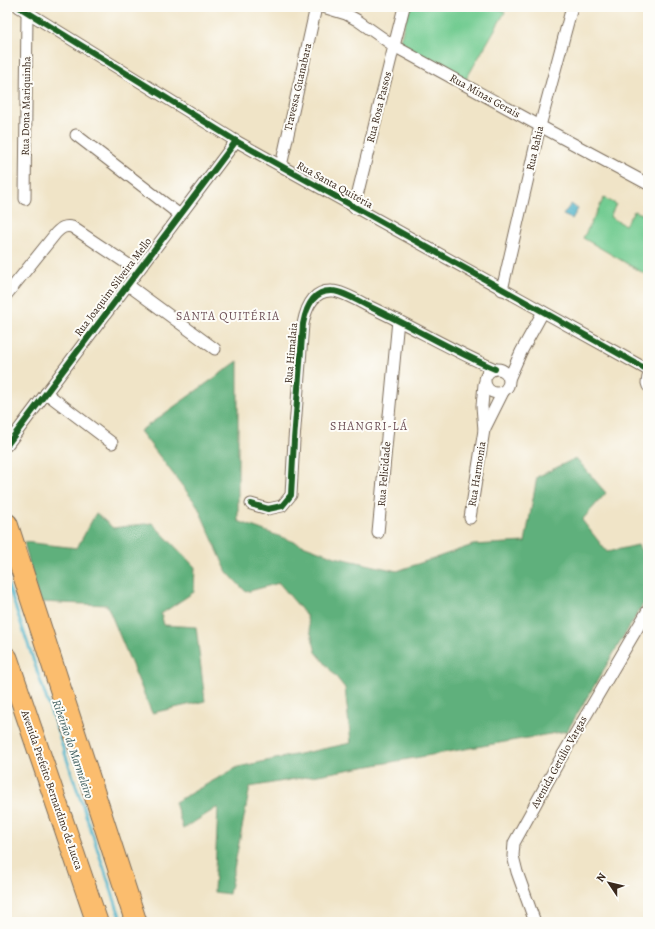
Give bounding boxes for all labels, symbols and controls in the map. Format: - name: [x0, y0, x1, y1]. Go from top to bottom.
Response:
- street label: Travessa Guanabara: [281, 41, 316, 132]
- street label: Rua Dona Mariquinha: [18, 55, 34, 156]
- street label: Rua Rosa Passos: [363, 70, 395, 144]
- street label: Rua Minas Gerais: [447, 70, 523, 122]
- street label: Rua Bahia: [523, 123, 548, 172]
- street label: Rua Santa Quitéria: [294, 158, 377, 213]
- street label: Rua Joaquim Silveira Mello: [71, 234, 155, 339]
- district label: SANTA QUITÉRIA: [176, 308, 280, 324]
- street label: Rua Himalaia: [281, 321, 301, 384]
- district label: SHANGRI-LÁ: [330, 418, 408, 434]
- street label: Rua Harmonia: [464, 439, 490, 508]
- street label: Rua Felicidade: [374, 441, 394, 507]
- water label: Ribeirão do Marmeleiro: [49, 697, 97, 801]
- street label: Avenida Prefeito Bernardino de Lucca: [17, 707, 87, 873]
- street label: Avenida Getúlio Vargas: [527, 713, 591, 812]
- north arrow: [589, 863, 629, 903]
- text: N: [593, 870, 610, 885]

